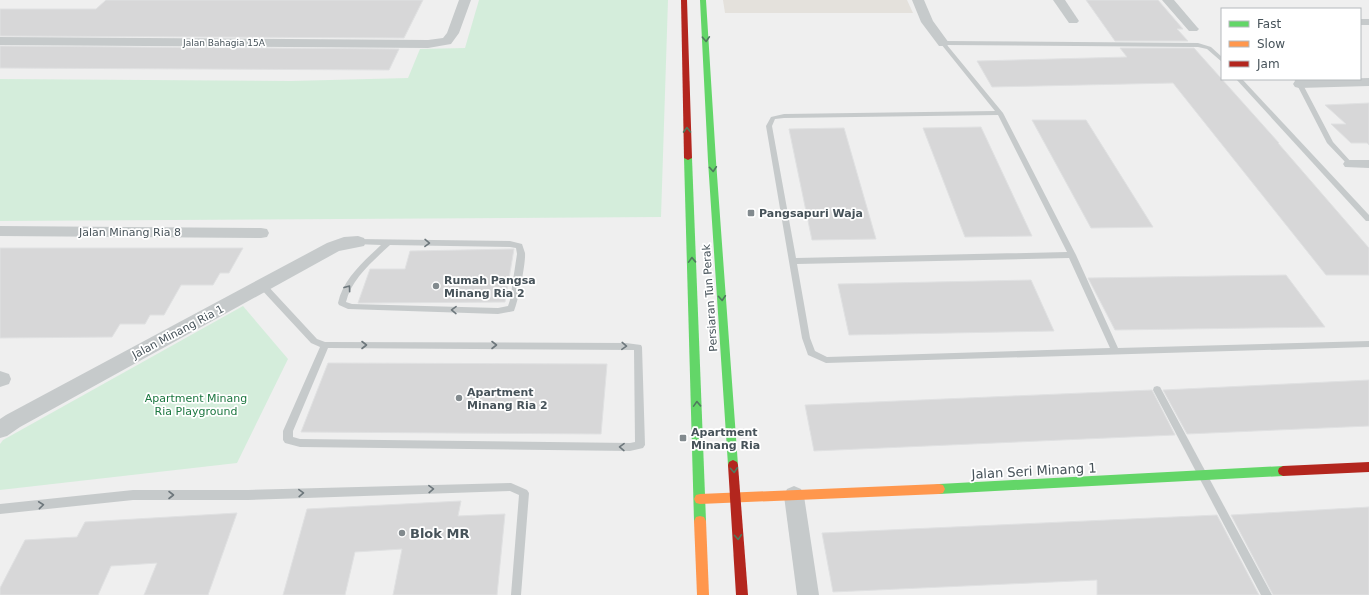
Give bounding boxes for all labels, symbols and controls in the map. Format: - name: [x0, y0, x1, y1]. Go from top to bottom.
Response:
- legend: [1221, 8, 1361, 80]
- text: Fast: [1257, 17, 1281, 31]
- one-way arrow: [701, 36, 710, 42]
- text: Slow: [1257, 37, 1285, 51]
- street label: Jalan Bahagia 15A: [182, 38, 266, 48]
- text: Jam: [1256, 57, 1280, 71]
- one-way arrow: [683, 127, 692, 133]
- one-way arrow: [708, 166, 717, 172]
- place label: Pangsapuri Waja: [759, 207, 863, 220]
- marker: Pangsapuri Waja: [746, 208, 756, 218]
- street label: Jalan Minang Ria 8: [78, 226, 181, 239]
- one-way arrow: [424, 239, 430, 247]
- street label: Persiaran Tun Perak: [700, 243, 720, 352]
- one-way arrow: [687, 257, 696, 263]
- place label: Rumah Pangsa Minang Ria 2: [444, 274, 536, 300]
- marker: Rumah Pangsa Minang Ria 2: [431, 281, 441, 291]
- one-way arrow: [343, 286, 350, 293]
- one-way arrow: [718, 295, 726, 301]
- street label: Jalan Minang Ria 1: [129, 302, 226, 362]
- one-way arrow: [451, 305, 457, 314]
- one-way arrow: [361, 341, 367, 349]
- one-way arrow: [491, 341, 497, 349]
- one-way arrow: [621, 341, 627, 350]
- place label: Apartment Minang Ria 2: [467, 386, 548, 412]
- park label: Apartment Minang Ria Playground: [145, 392, 247, 418]
- marker: Apartment Minang Ria 2: [454, 393, 464, 403]
- one-way arrow: [692, 401, 701, 407]
- place label: Apartment Minang Ria: [691, 426, 760, 452]
- marker: Apartment Minang Ria: [678, 433, 688, 443]
- one-way arrow: [619, 443, 625, 451]
- street label: Jalan Seri Minang 1: [970, 460, 1097, 482]
- one-way arrow: [729, 467, 738, 473]
- one-way arrow: [428, 485, 434, 493]
- one-way arrow: [298, 489, 304, 497]
- one-way arrow: [168, 491, 174, 499]
- one-way arrow: [38, 501, 44, 510]
- place label: Blok MR: [410, 526, 469, 541]
- marker: Blok MR: [397, 528, 407, 538]
- one-way arrow: [734, 534, 743, 540]

